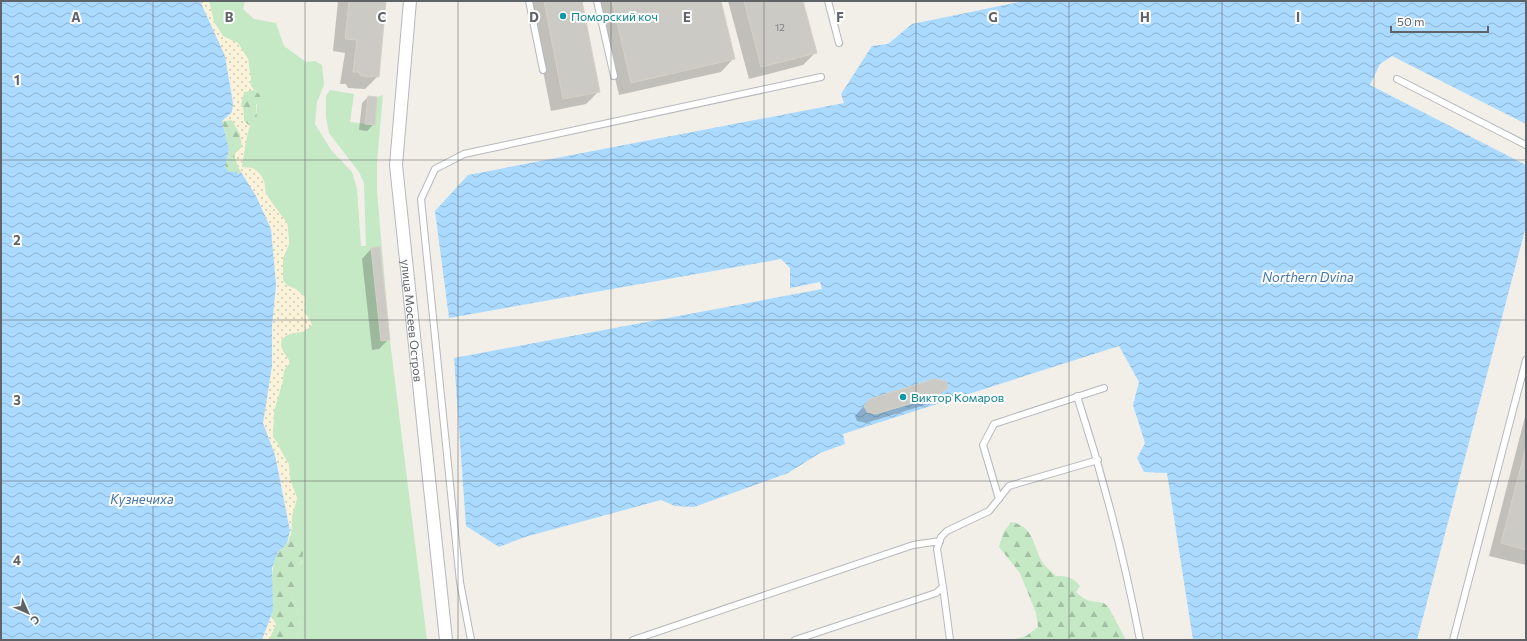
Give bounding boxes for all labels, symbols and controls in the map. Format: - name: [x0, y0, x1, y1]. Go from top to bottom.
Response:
- scale bar: [1391, 8, 1488, 34]
- text: A: [71, 9, 81, 25]
- text: B: [225, 9, 234, 25]
- text: C: [378, 9, 387, 25]
- text: D: [529, 9, 539, 25]
- place label: Поморский коч: [571, 9, 658, 23]
- text: E: [683, 9, 691, 25]
- text: F: [836, 9, 844, 25]
- text: G: [988, 9, 998, 25]
- text: H: [1140, 9, 1150, 25]
- text: I: [1296, 9, 1300, 25]
- marker: Поморский коч: [558, 11, 568, 21]
- text: 50 m: [1397, 14, 1425, 28]
- house number: 12: [775, 21, 785, 33]
- text: 1: [14, 72, 20, 88]
- text: 2: [13, 232, 21, 248]
- street label: улица Мосеев Остров: [399, 259, 426, 382]
- water label: Northern Dvina: [1262, 269, 1354, 285]
- place label: Виктор Комаров: [911, 390, 1004, 404]
- text: 3: [13, 392, 21, 408]
- marker: Виктор Комаров: [898, 392, 908, 402]
- water label: Кузнечиха: [110, 491, 174, 507]
- text: 4: [13, 552, 21, 568]
- north arrow: [8, 593, 48, 633]
- text: С: [28, 613, 43, 628]

